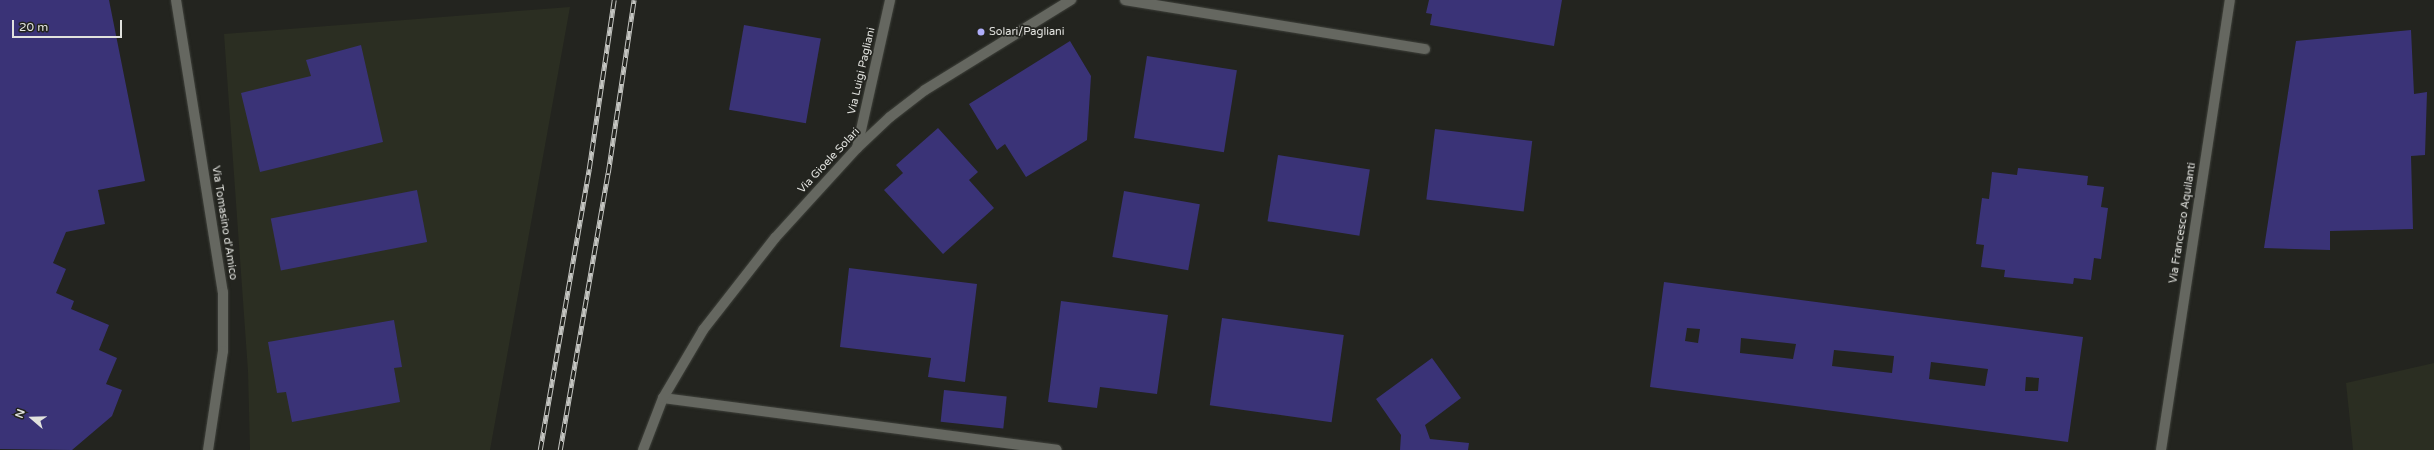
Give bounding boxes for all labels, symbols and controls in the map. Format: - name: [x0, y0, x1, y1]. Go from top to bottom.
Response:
- scale bar: [14, 12, 124, 38]
- text: 20 m: [19, 20, 48, 34]
- place label: Solari/Pagliani: [989, 25, 1065, 39]
- street label: Via Luigi Pagliani: [846, 26, 878, 116]
- marker: Solari/Pagliani: [976, 27, 986, 37]
- street label: Via Gioele Solari: [795, 126, 863, 196]
- street label: Via Francesco Aquilanti: [2167, 162, 2199, 284]
- street label: Via Tomasino d'Amico: [208, 165, 240, 281]
- north arrow: [12, 398, 52, 438]
- text: N: [13, 407, 28, 420]

